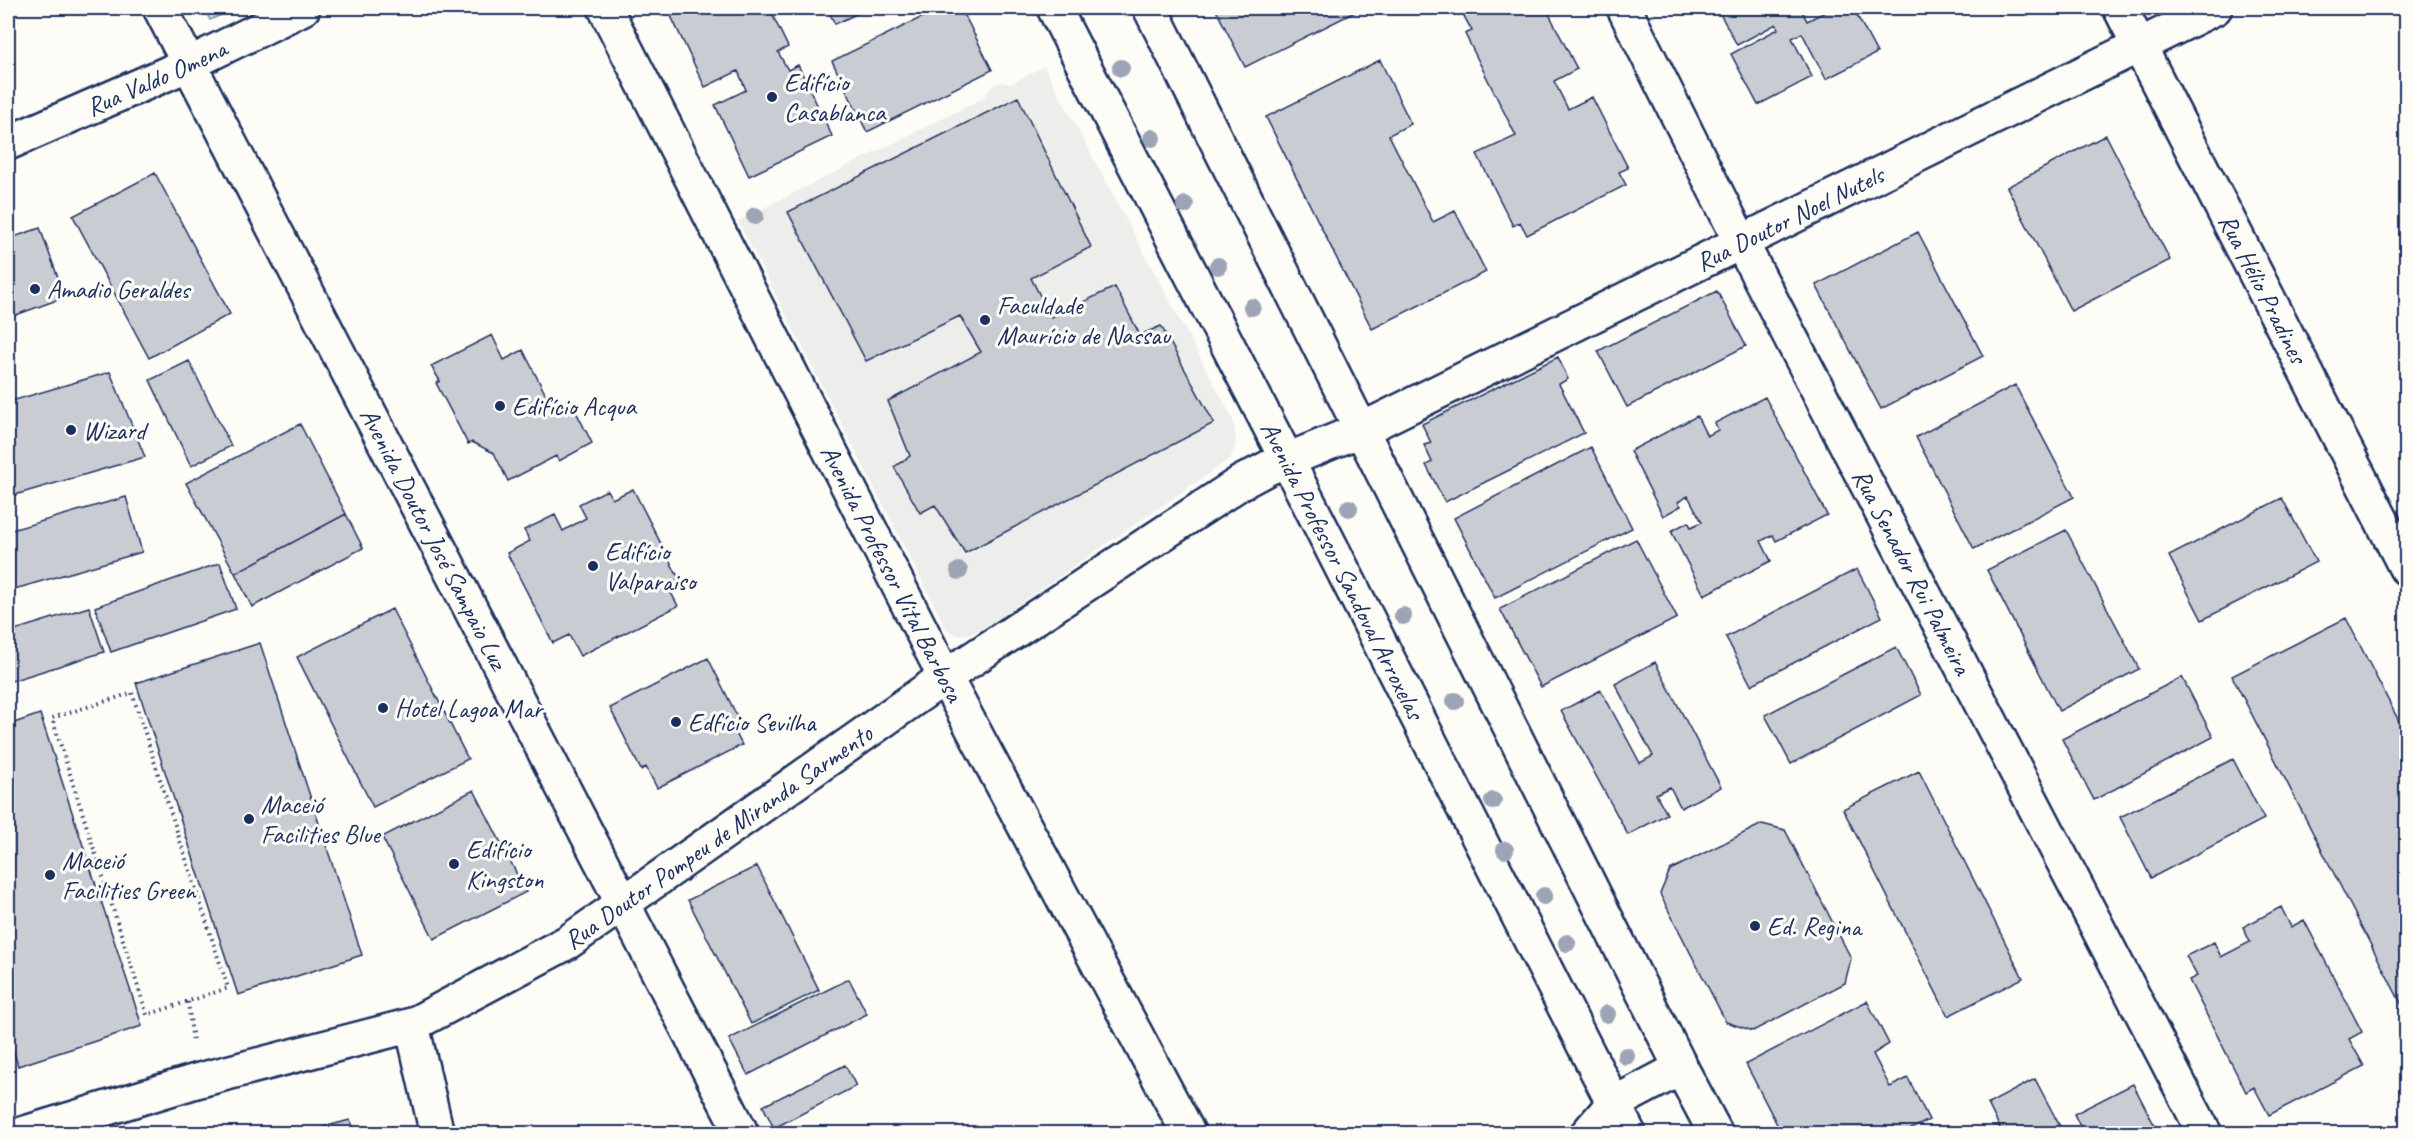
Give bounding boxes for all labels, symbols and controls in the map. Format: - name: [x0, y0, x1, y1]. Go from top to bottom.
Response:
- street label: Rua Valdo Omena: [81, 31, 234, 123]
- place label: Edifício Casablanca: [784, 66, 887, 129]
- marker: Edifício Casablanca: [765, 90, 779, 104]
- street label: Rua Doutor Noel Nutels: [1690, 157, 1891, 278]
- street label: Rua Hélio Pradines: [2211, 208, 2316, 371]
- place label: Amadio Geraldes: [47, 273, 191, 306]
- marker: Amadio Geraldes: [28, 282, 42, 296]
- place label: Faculdade Maurício de Nassau: [997, 289, 1172, 352]
- marker: Faculdade Maurício de Nassau: [978, 313, 992, 327]
- place label: Edifício Acqua: [512, 390, 637, 423]
- marker: Edifício Acqua: [493, 399, 507, 413]
- street label: Avenida Doutor José Sampaio Luz: [353, 402, 517, 677]
- place label: Wizard: [83, 414, 149, 447]
- street label: Avenida Professor Sandoval Arroxelas: [1253, 416, 1433, 727]
- marker: Wizard: [64, 423, 78, 437]
- street label: Avenida Professor Vital Barbosa: [813, 439, 972, 709]
- street label: Rua Senador Rui Palmeira: [1845, 463, 1980, 681]
- place label: Edifício Valparaiso: [605, 535, 698, 598]
- marker: Edifício Valparaiso: [586, 559, 600, 573]
- place label: Hotel Lagoa Mar: [395, 692, 545, 725]
- marker: Hotel Lagoa Mar: [376, 701, 390, 715]
- place label: Edfício Sevilha: [688, 706, 817, 739]
- marker: Edfício Sevilha: [669, 715, 683, 729]
- street label: Rua Doutor Pompeu de Miranda Sarmento: [557, 716, 880, 956]
- place label: Maceió Facilities Blue: [261, 788, 382, 851]
- marker: Maceió Facilities Blue: [242, 812, 256, 826]
- place label: Edifício Kingston: [466, 833, 544, 896]
- place label: Maceió Facilities Green: [62, 844, 197, 907]
- marker: Edifício Kingston: [447, 857, 461, 871]
- marker: Maceió Facilities Green: [43, 868, 57, 882]
- place label: Ed. Regina: [1767, 910, 1863, 943]
- marker: Ed. Regina: [1748, 919, 1762, 933]

